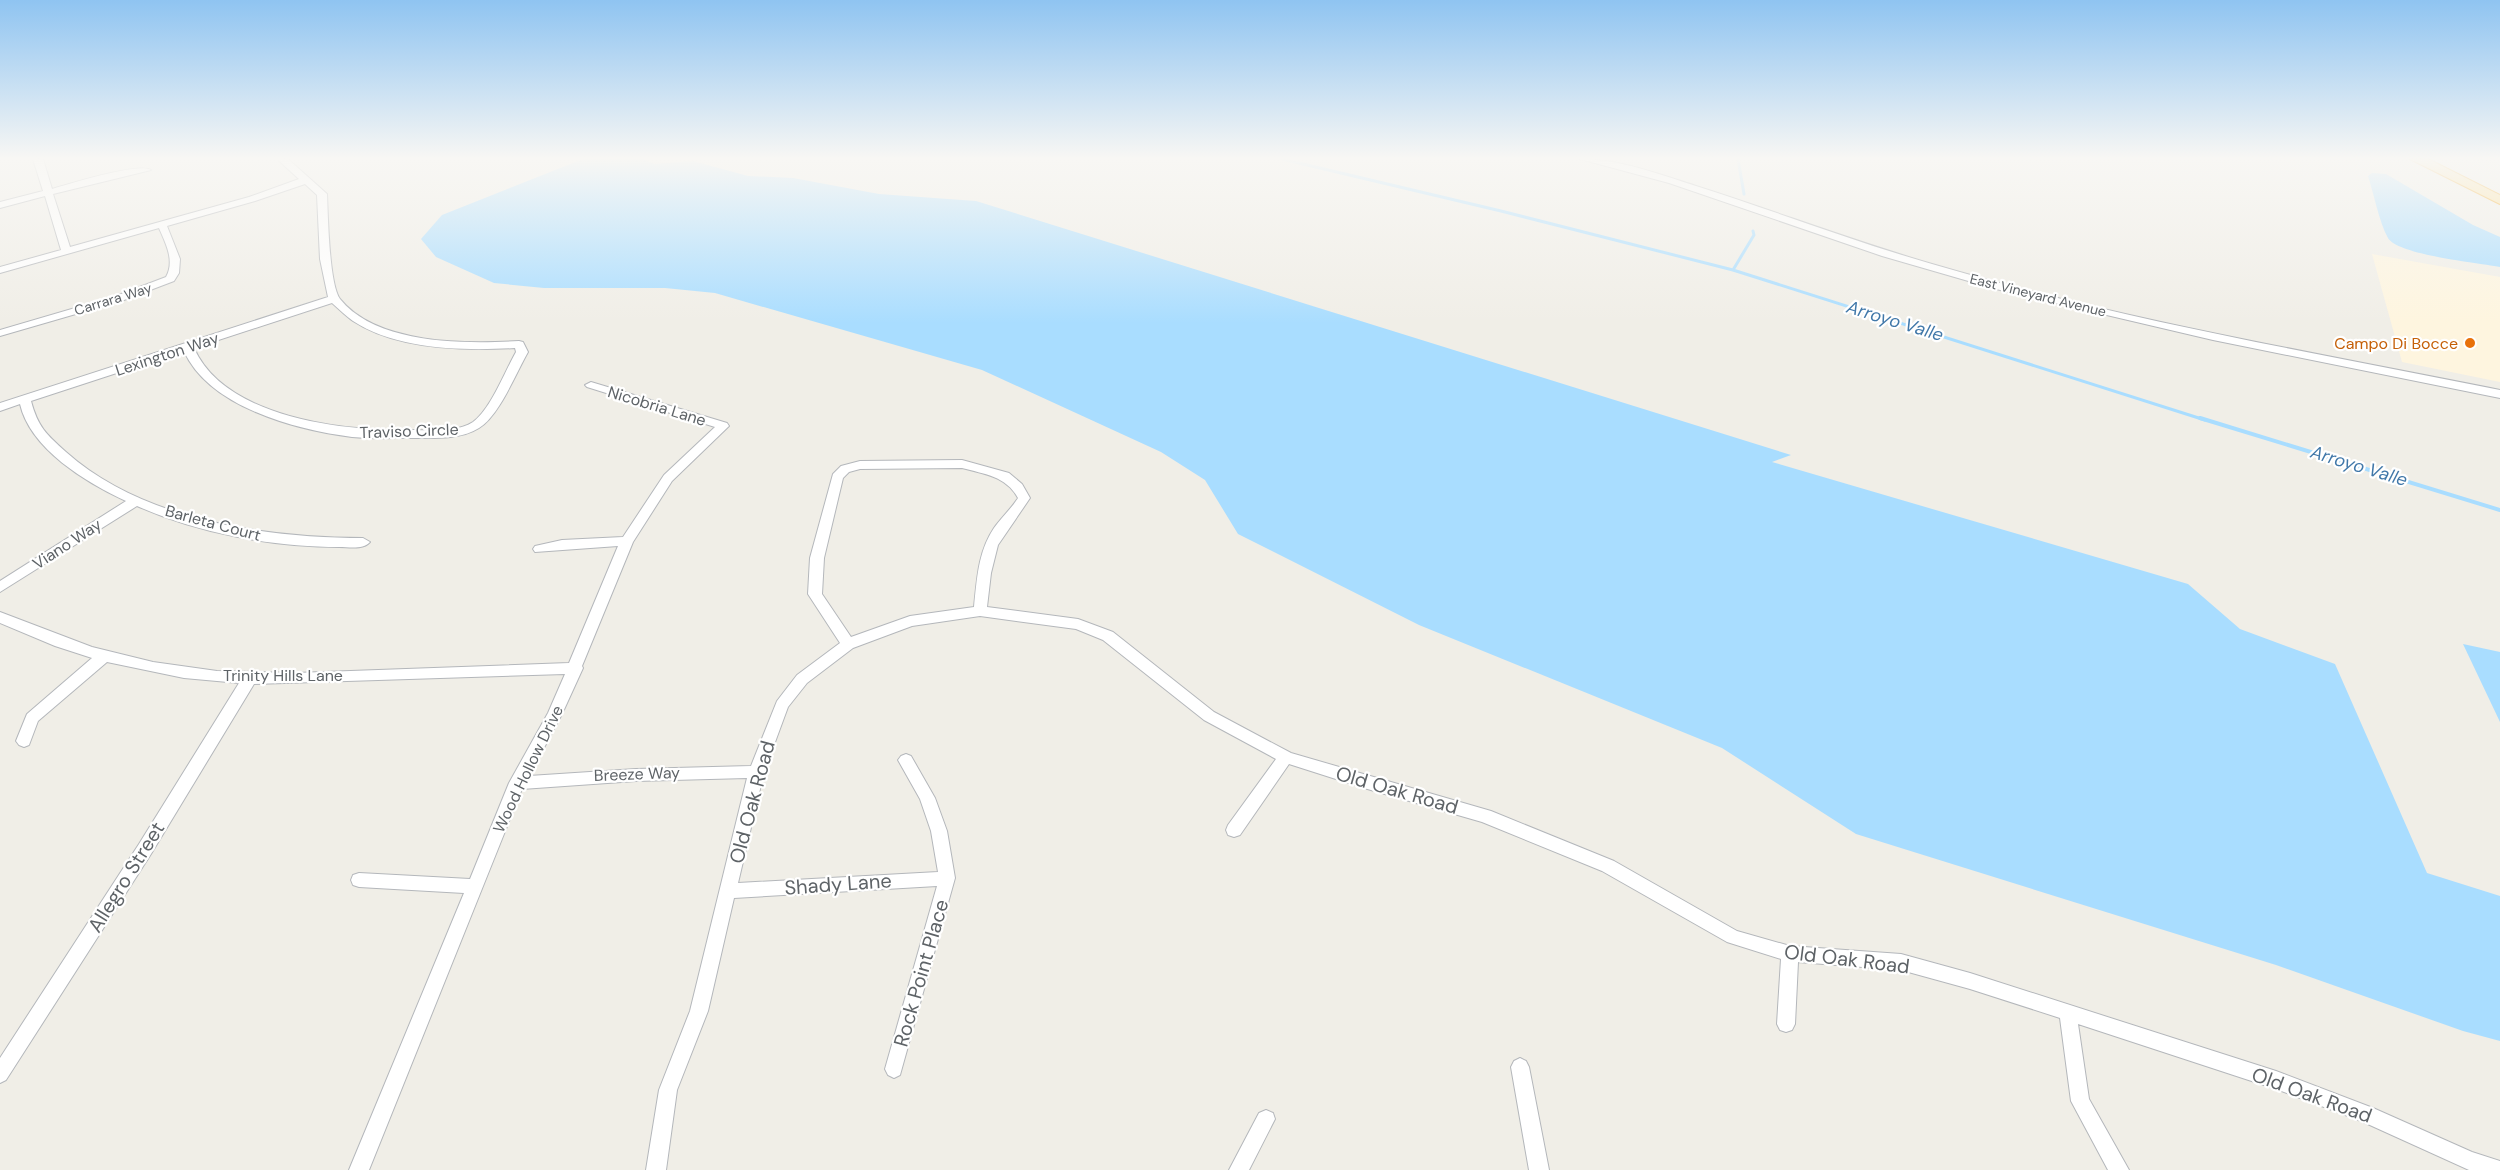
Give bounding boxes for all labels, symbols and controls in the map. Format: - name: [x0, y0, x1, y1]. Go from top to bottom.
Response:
- street label: East Vineyard Avenue: [1968, 269, 2108, 321]
- street label: Carrara Way: [72, 279, 154, 319]
- water label: Arroyo Valle: [1843, 295, 1946, 347]
- street label: Lexington Way: [113, 327, 222, 381]
- place label: Campo Di Bocce: [2334, 333, 2458, 354]
- marker: Campo Di Bocce: [2463, 336, 2477, 350]
- street label: Nicobria Lane: [605, 381, 709, 431]
- street label: Traviso Circle: [359, 419, 459, 443]
- water label: Arroyo Valle: [2307, 440, 2410, 492]
- street label: Barleta Court: [163, 500, 263, 546]
- street label: Viano Way: [28, 514, 106, 574]
- street label: Trinity Hills Lane: [223, 665, 343, 686]
- street label: Wood Hollow Drive: [488, 702, 568, 836]
- street label: Old Oak Road: [723, 738, 781, 866]
- street label: Old Oak Road: [1333, 760, 1461, 820]
- street label: Breeze Way: [594, 762, 681, 786]
- street label: Allegro Street: [82, 817, 170, 937]
- street label: Shady Lane: [784, 867, 892, 901]
- street label: Rock Point Place: [888, 896, 954, 1050]
- street label: Old Oak Road: [1783, 938, 1911, 980]
- street label: Old Oak Road: [2248, 1061, 2376, 1129]

